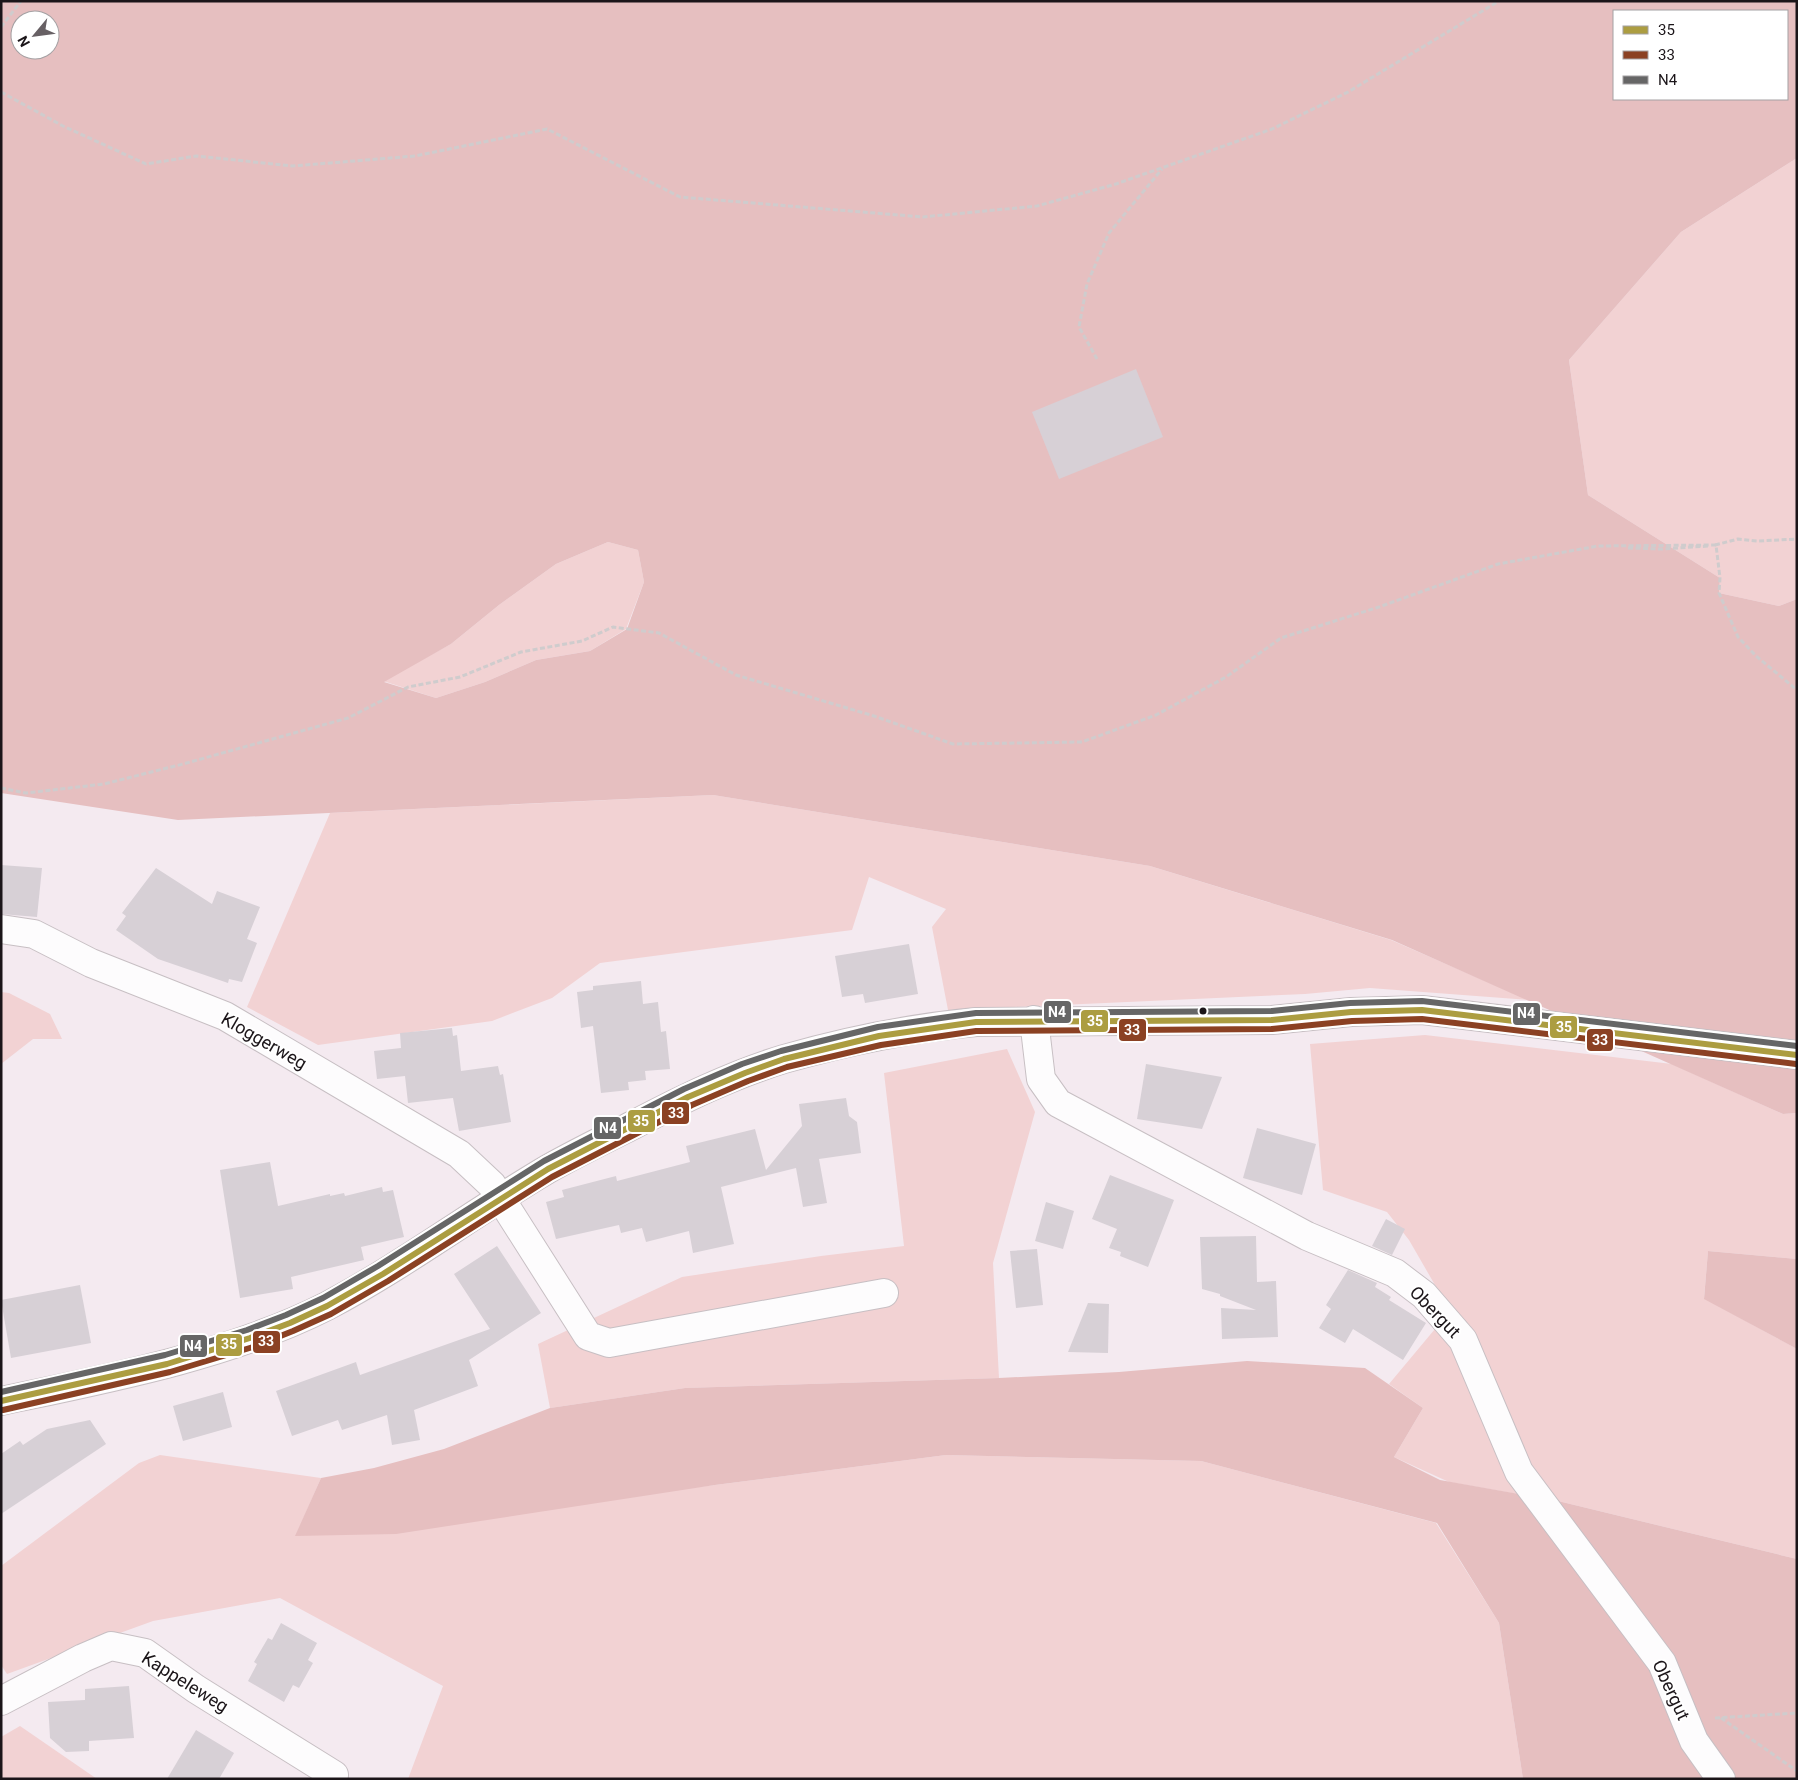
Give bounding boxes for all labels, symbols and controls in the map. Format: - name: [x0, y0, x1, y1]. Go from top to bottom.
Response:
- north arrow: [10, 10, 60, 60]
- legend: [1613, 10, 1788, 100]
- text: 35: [1658, 21, 1675, 39]
- text: N: [14, 33, 33, 50]
- text: 33: [1658, 46, 1675, 64]
- text: N4: [1658, 71, 1678, 89]
- line badge: N4: [1043, 1000, 1072, 1024]
- line badge: N4: [1512, 1002, 1541, 1026]
- text: N4: [1048, 1004, 1066, 1020]
- text: N4: [1517, 1005, 1535, 1021]
- unlabelled marker: [1198, 1006, 1208, 1016]
- street label: Kloggerweg: [218, 1008, 311, 1073]
- line badge: 35: [1080, 1009, 1109, 1033]
- text: 35: [1087, 1013, 1103, 1029]
- line badge: 35: [1549, 1015, 1578, 1039]
- line badge: 33: [1118, 1018, 1147, 1042]
- text: 35: [1556, 1019, 1572, 1035]
- text: 33: [1124, 1022, 1140, 1038]
- line badge: 33: [1586, 1028, 1614, 1052]
- text: 33: [1592, 1032, 1608, 1048]
- line badge: 33: [661, 1101, 690, 1125]
- text: 33: [668, 1105, 684, 1121]
- line badge: 35: [627, 1109, 656, 1133]
- text: 35: [633, 1113, 649, 1129]
- line badge: N4: [593, 1116, 622, 1140]
- text: N4: [599, 1120, 617, 1136]
- street label: Obergut: [1406, 1281, 1465, 1342]
- line badge: 33: [252, 1330, 281, 1354]
- line badge: 35: [215, 1333, 243, 1357]
- text: 33: [258, 1333, 274, 1349]
- line badge: N4: [179, 1334, 208, 1358]
- text: 35: [221, 1336, 237, 1352]
- text: N4: [184, 1338, 202, 1354]
- street label: Kappeleweg: [138, 1647, 232, 1716]
- street label: Obergut: [1648, 1656, 1695, 1723]

